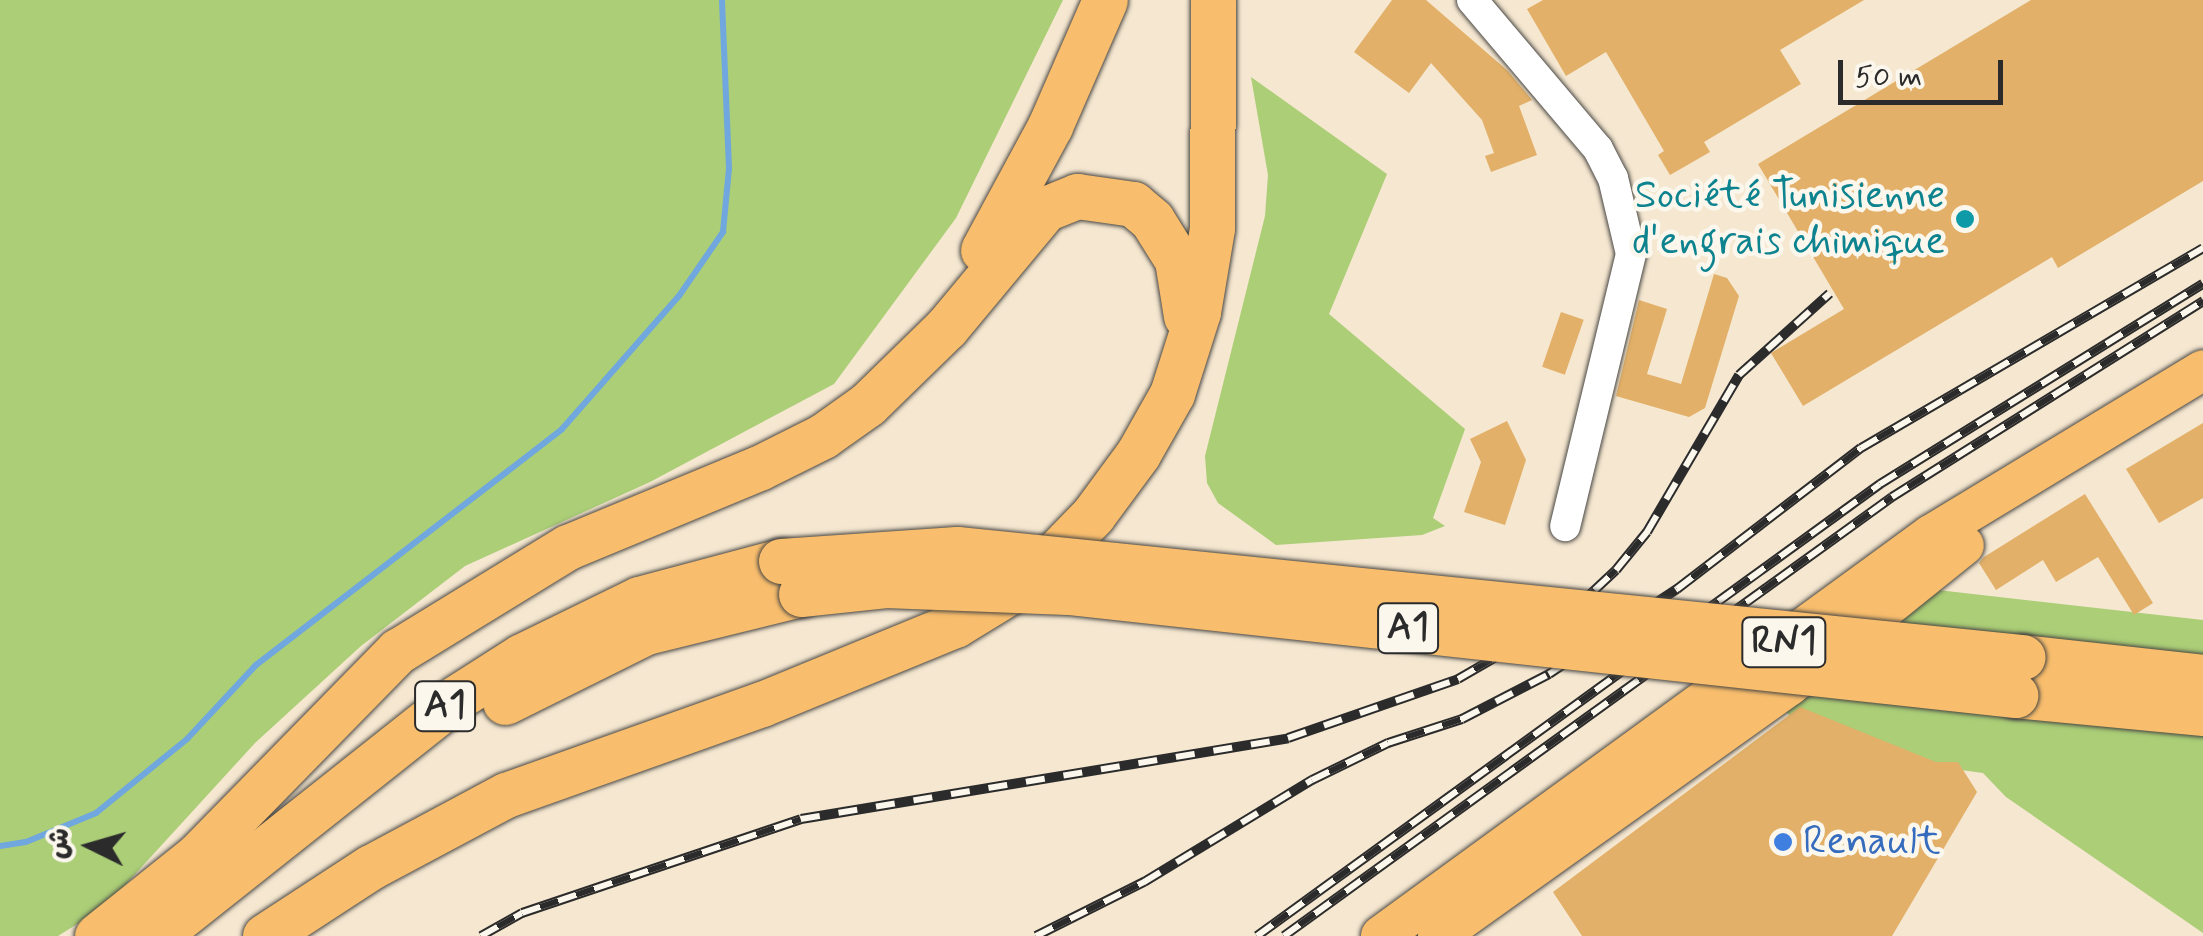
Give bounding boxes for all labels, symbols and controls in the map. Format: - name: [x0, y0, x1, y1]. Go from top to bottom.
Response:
- scale bar: [1843, 40, 2008, 102]
- text: 50 m: [1855, 58, 1922, 97]
- place label: Société Tunisienne d'engrais chimique: [1632, 172, 1945, 266]
- marker: Société Tunisienne d'engrais chimique: [1954, 208, 1976, 230]
- road number: A1: [1376, 595, 1440, 661]
- road number: RN1: [1739, 609, 1829, 675]
- road number: A1: [412, 673, 478, 739]
- north arrow: [40, 796, 140, 896]
- place label: Renault: [1803, 818, 1940, 866]
- text: ش: [40, 826, 79, 860]
- marker: Renault: [1772, 831, 1794, 853]

